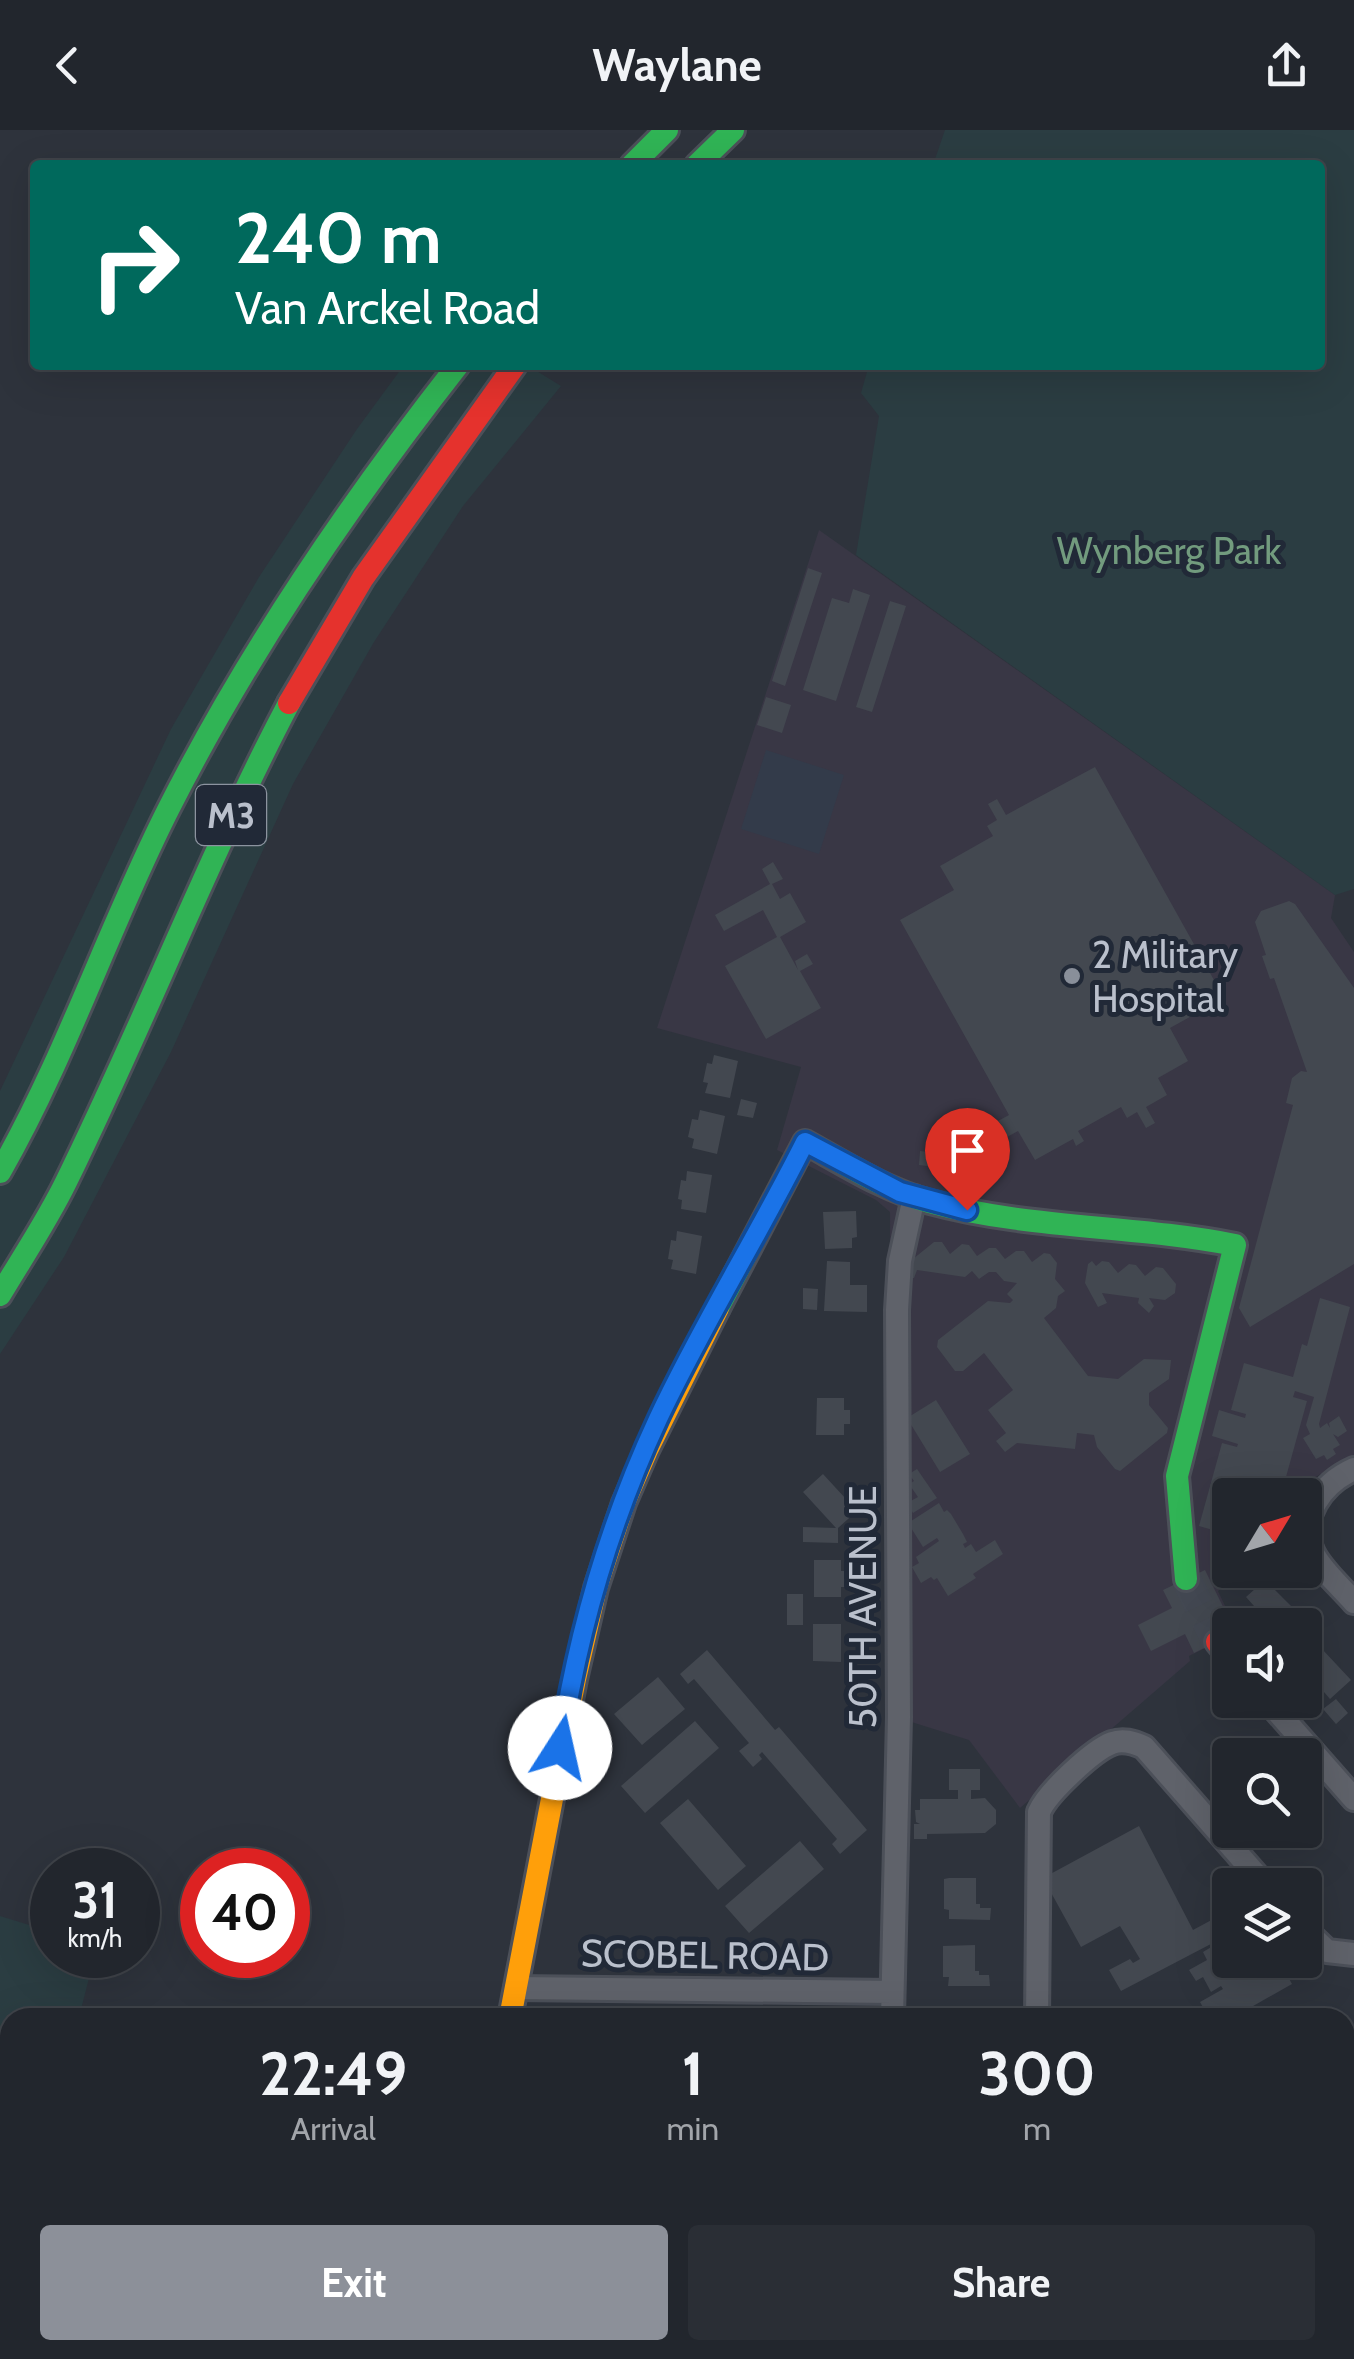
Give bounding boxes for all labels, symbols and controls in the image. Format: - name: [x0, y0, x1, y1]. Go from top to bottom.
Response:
- icon: back: [40, 38, 95, 93]
- text: Waylane: [592, 38, 762, 92]
- icon: share: [1259, 38, 1314, 93]
- text: 240 m: [235, 195, 442, 281]
- icon: right: [70, 200, 200, 330]
- text: Van Arckel Road: [235, 281, 540, 335]
- park label: Wynberg Park: [1057, 527, 1281, 574]
- road number: M3: [196, 785, 266, 845]
- place label: 2 Military Hospital: [1092, 931, 1238, 1022]
- marker: 2 Military Hospital: [1061, 965, 1083, 987]
- pin: [925, 1108, 1010, 1211]
- icon: arrive: [940, 1123, 995, 1178]
- north arrow: [1212, 1478, 1322, 1588]
- map controls: [1212, 1478, 1322, 1978]
- street label: 50TH AVENUE: [839, 1485, 886, 1729]
- button: sound: [1212, 1608, 1322, 1718]
- position arrow: [508, 1696, 612, 1800]
- button: search: [1212, 1738, 1322, 1848]
- speed limit sign: 40: [180, 1848, 310, 1978]
- button: layers: [1212, 1868, 1322, 1978]
- text: 31: [72, 1870, 118, 1931]
- text: km/h: [68, 1923, 122, 1953]
- street label: SCOBEL ROAD: [580, 1929, 830, 1981]
- text: 22:49: [259, 2037, 407, 2110]
- text: 1: [682, 2037, 704, 2110]
- text: 300: [979, 2037, 1096, 2110]
- text: Arrival: [291, 2109, 376, 2148]
- text: min: [666, 2109, 719, 2148]
- text: m: [1023, 2109, 1051, 2148]
- button: Exit: [40, 2225, 668, 2340]
- button: Share: [688, 2225, 1315, 2340]

